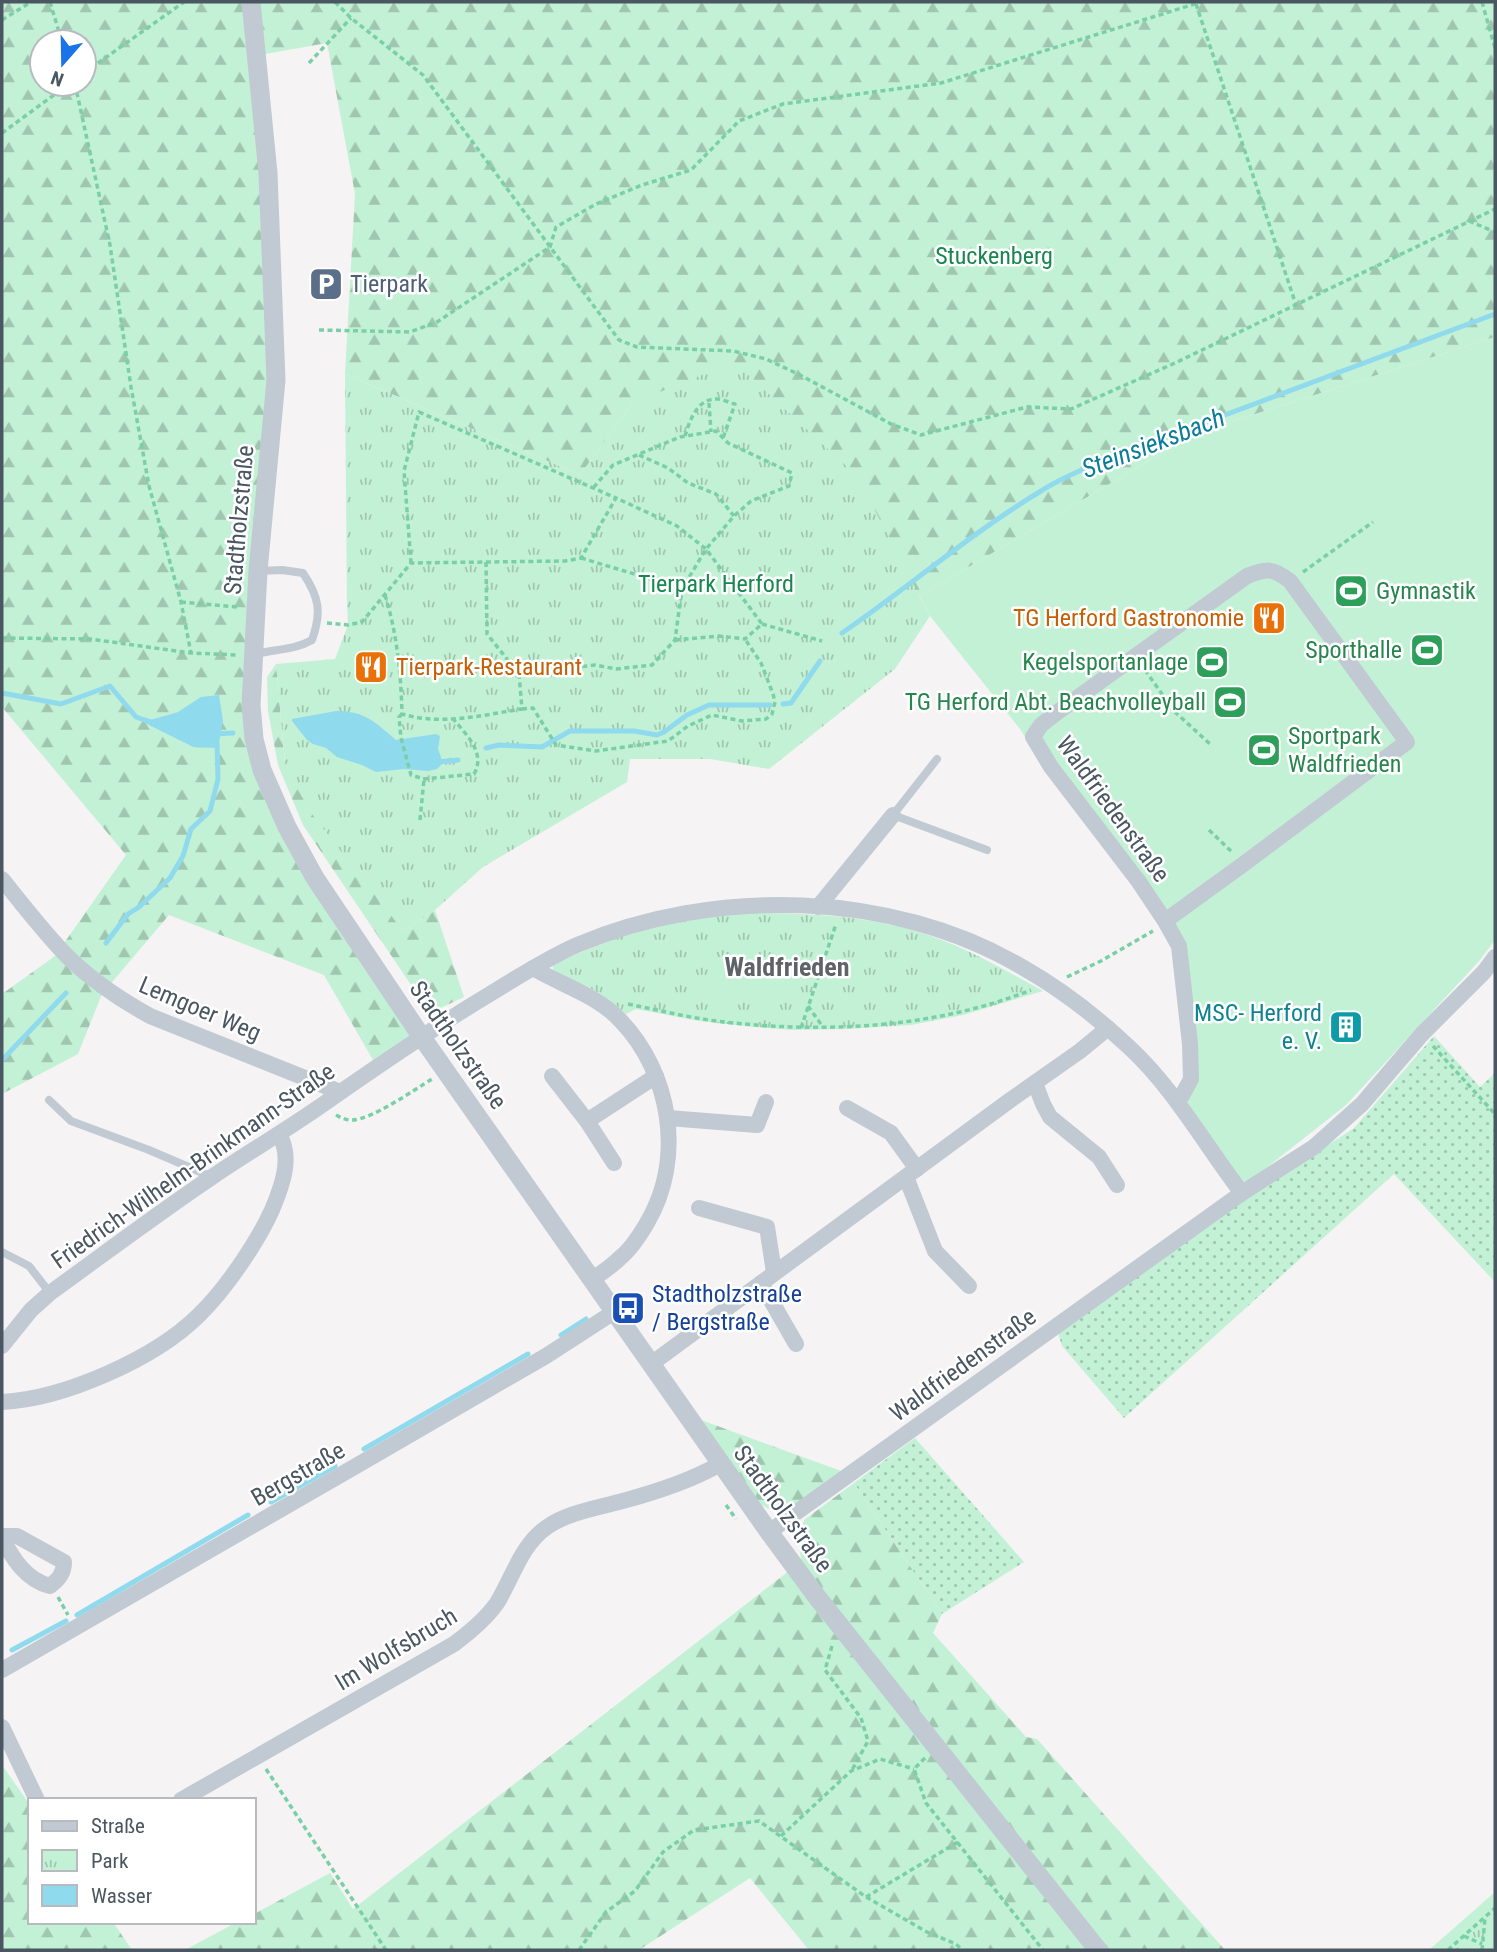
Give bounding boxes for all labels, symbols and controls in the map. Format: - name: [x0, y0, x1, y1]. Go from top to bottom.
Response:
- north arrow: [28, 28, 98, 98]
- text: N: [48, 66, 67, 91]
- park label: Stuckenberg: [935, 242, 1053, 270]
- parking icon: Tierpark: [307, 265, 345, 303]
- place label: Tierpark: [350, 270, 428, 298]
- water label: Steinsieksbach: [1077, 402, 1229, 484]
- street label: Stadtholzstraße: [219, 444, 259, 596]
- park label: Tierpark Herford: [638, 570, 794, 598]
- sports icon: Gymnastik: [1332, 572, 1370, 610]
- place label: Gymnastik: [1376, 577, 1476, 605]
- restaurant icon: TG Herford Gastronomie: [1250, 599, 1288, 637]
- place label: TG Herford Gastronomie: [1013, 604, 1244, 632]
- sports icon: Sporthalle: [1408, 631, 1446, 669]
- place label: Sporthalle: [1305, 636, 1402, 664]
- sports icon: Kegelsportanlage: [1193, 643, 1231, 681]
- restaurant icon: Tierpark-Restaurant: [352, 648, 390, 686]
- place label: Kegelsportanlage: [1022, 648, 1188, 676]
- place label: Tierpark-Restaurant: [396, 653, 582, 681]
- sports icon: TG Herford Abt. Beachvolleyball: [1211, 683, 1249, 721]
- place label: TG Herford Abt. Beachvolleyball: [905, 688, 1206, 716]
- place label: Sportpark Waldfrieden: [1288, 722, 1401, 778]
- street label: Waldfriedenstraße: [1051, 731, 1175, 887]
- sports icon: Sportpark Waldfrieden: [1245, 731, 1283, 769]
- district label: Waldfrieden: [725, 952, 850, 982]
- street label: Lemgoer Weg: [135, 971, 265, 1047]
- street label: Stadtholzstraße: [404, 976, 512, 1114]
- place label: MSC- Herford e. V.: [1194, 999, 1322, 1055]
- building icon: MSC- Herford e. V.: [1327, 1008, 1365, 1046]
- street label: Friedrich-Wilhelm-Brinkmann-Straße: [46, 1057, 340, 1275]
- place label: Stadtholzstraße / Bergstraße: [652, 1280, 802, 1336]
- bus stop icon: Stadtholzstraße / Bergstraße: [609, 1289, 647, 1327]
- street label: Waldfriedenstraße: [885, 1303, 1041, 1427]
- street label: Bergstraße: [246, 1436, 350, 1512]
- street label: Stadtholzstraße: [728, 1440, 838, 1578]
- street label: Im Wolfsbruch: [330, 1602, 462, 1696]
- legend: [28, 1798, 256, 1924]
- text: Straße: [91, 1814, 145, 1838]
- text: Park: [91, 1849, 129, 1873]
- text: Wasser: [91, 1884, 152, 1908]

